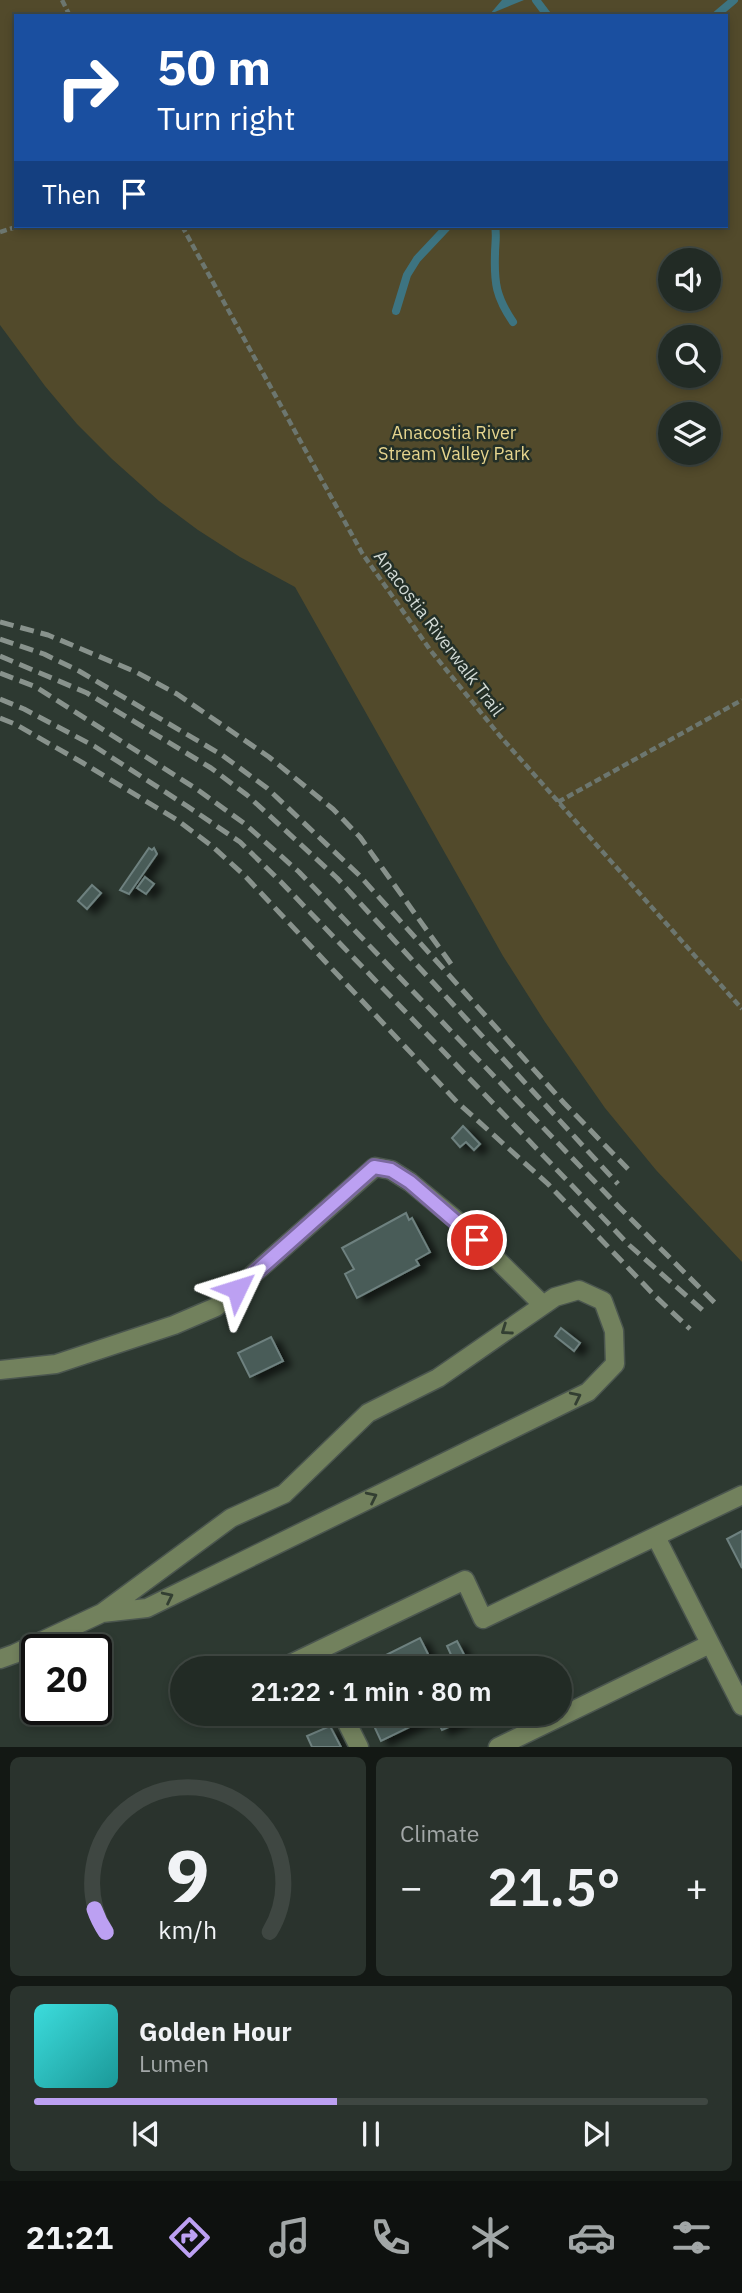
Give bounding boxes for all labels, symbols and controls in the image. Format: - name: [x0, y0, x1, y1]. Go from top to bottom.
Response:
- text: 50 m: [157, 35, 271, 98]
- icon: right: [42, 42, 133, 133]
- text: Turn right: [157, 97, 295, 139]
- icon: arrive: [115, 175, 153, 213]
- text: Then: [42, 177, 101, 211]
- map controls: [658, 248, 721, 465]
- button: sound: [658, 248, 721, 311]
- button: search: [658, 325, 721, 388]
- button: layers: [658, 402, 721, 465]
- park label: Anacostia River Stream Valley Park: [378, 421, 530, 465]
- street label: Anacostia Riverwalk Trail: [369, 545, 509, 721]
- pin: [447, 1210, 507, 1270]
- icon: arrive: [458, 1221, 496, 1259]
- position arrow: [200, 1252, 274, 1326]
- one-way arrow: [501, 1322, 514, 1334]
- one-way arrow: [569, 1392, 581, 1406]
- one-way arrow: [365, 1492, 377, 1506]
- one-way arrow: [161, 1592, 173, 1606]
- speed limit sign: 20: [21, 1634, 112, 1725]
- text: 21:22 · 1 min · 80 m: [250, 1674, 492, 1708]
- text: Climate: [400, 1818, 479, 1848]
- text: 9: [166, 1828, 210, 1923]
- text: 21.5°: [487, 1853, 621, 1920]
- text: −: [400, 1862, 423, 1911]
- text: +: [685, 1862, 708, 1911]
- text: km/h: [159, 1913, 217, 1946]
- text: Golden Hour: [139, 2014, 292, 2048]
- text: Lumen: [139, 2048, 209, 2078]
- icon: previous: [127, 2115, 165, 2153]
- icon: pause: [352, 2115, 390, 2153]
- icon: next: [577, 2115, 615, 2153]
- icon: directions: [165, 2213, 214, 2262]
- icon: music: [265, 2213, 314, 2262]
- icon: phone: [366, 2213, 415, 2262]
- icon: climate: [466, 2213, 515, 2262]
- icon: car: [567, 2213, 616, 2262]
- icon: filters: [667, 2213, 716, 2262]
- text: 21:21: [26, 2216, 113, 2258]

